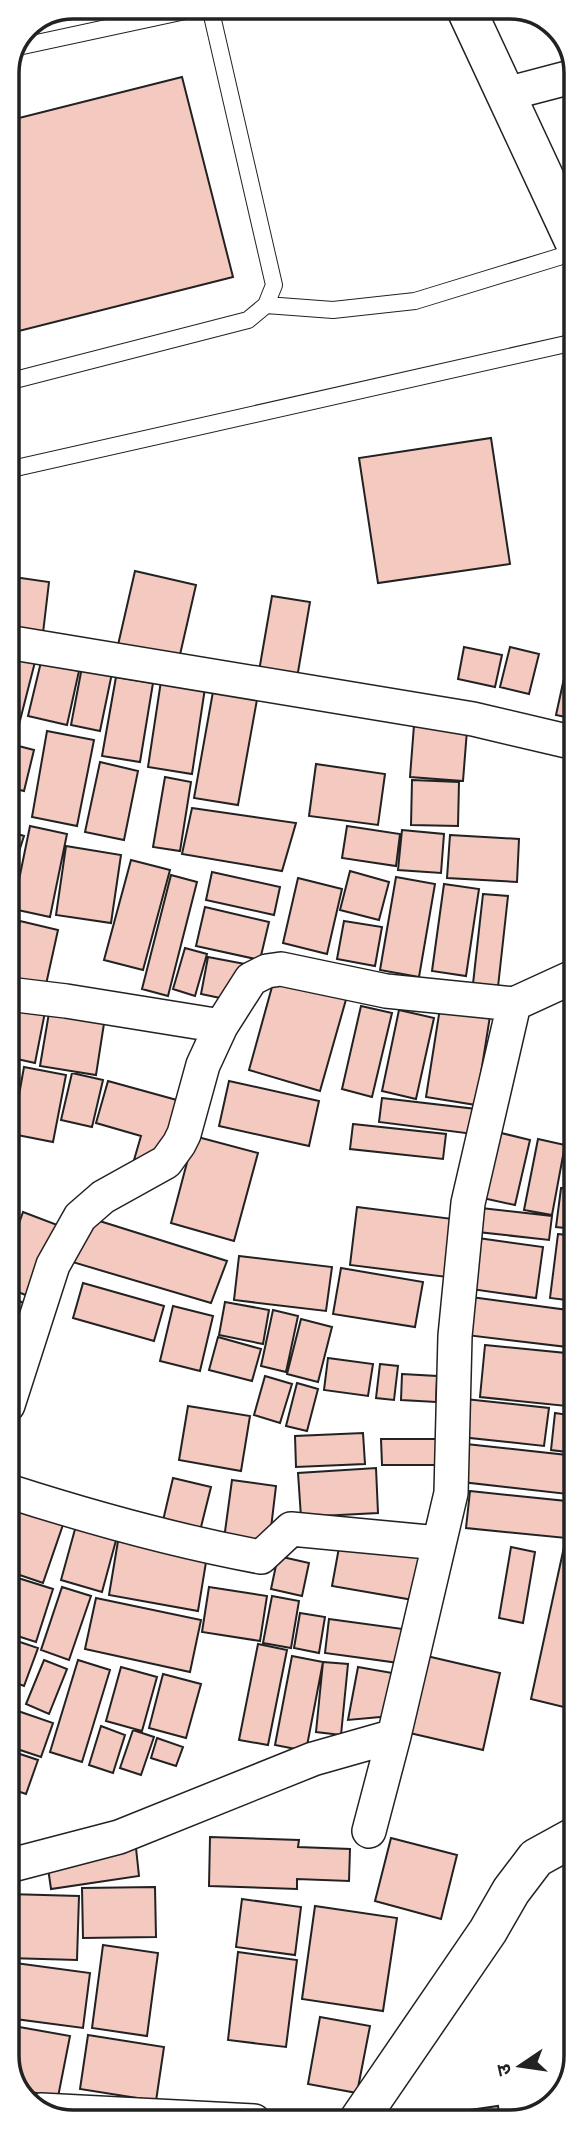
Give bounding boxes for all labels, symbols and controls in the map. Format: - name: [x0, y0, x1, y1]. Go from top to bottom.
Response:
- north arrow: [485, 2031, 555, 2101]
- text: उ: [489, 2060, 518, 2078]

